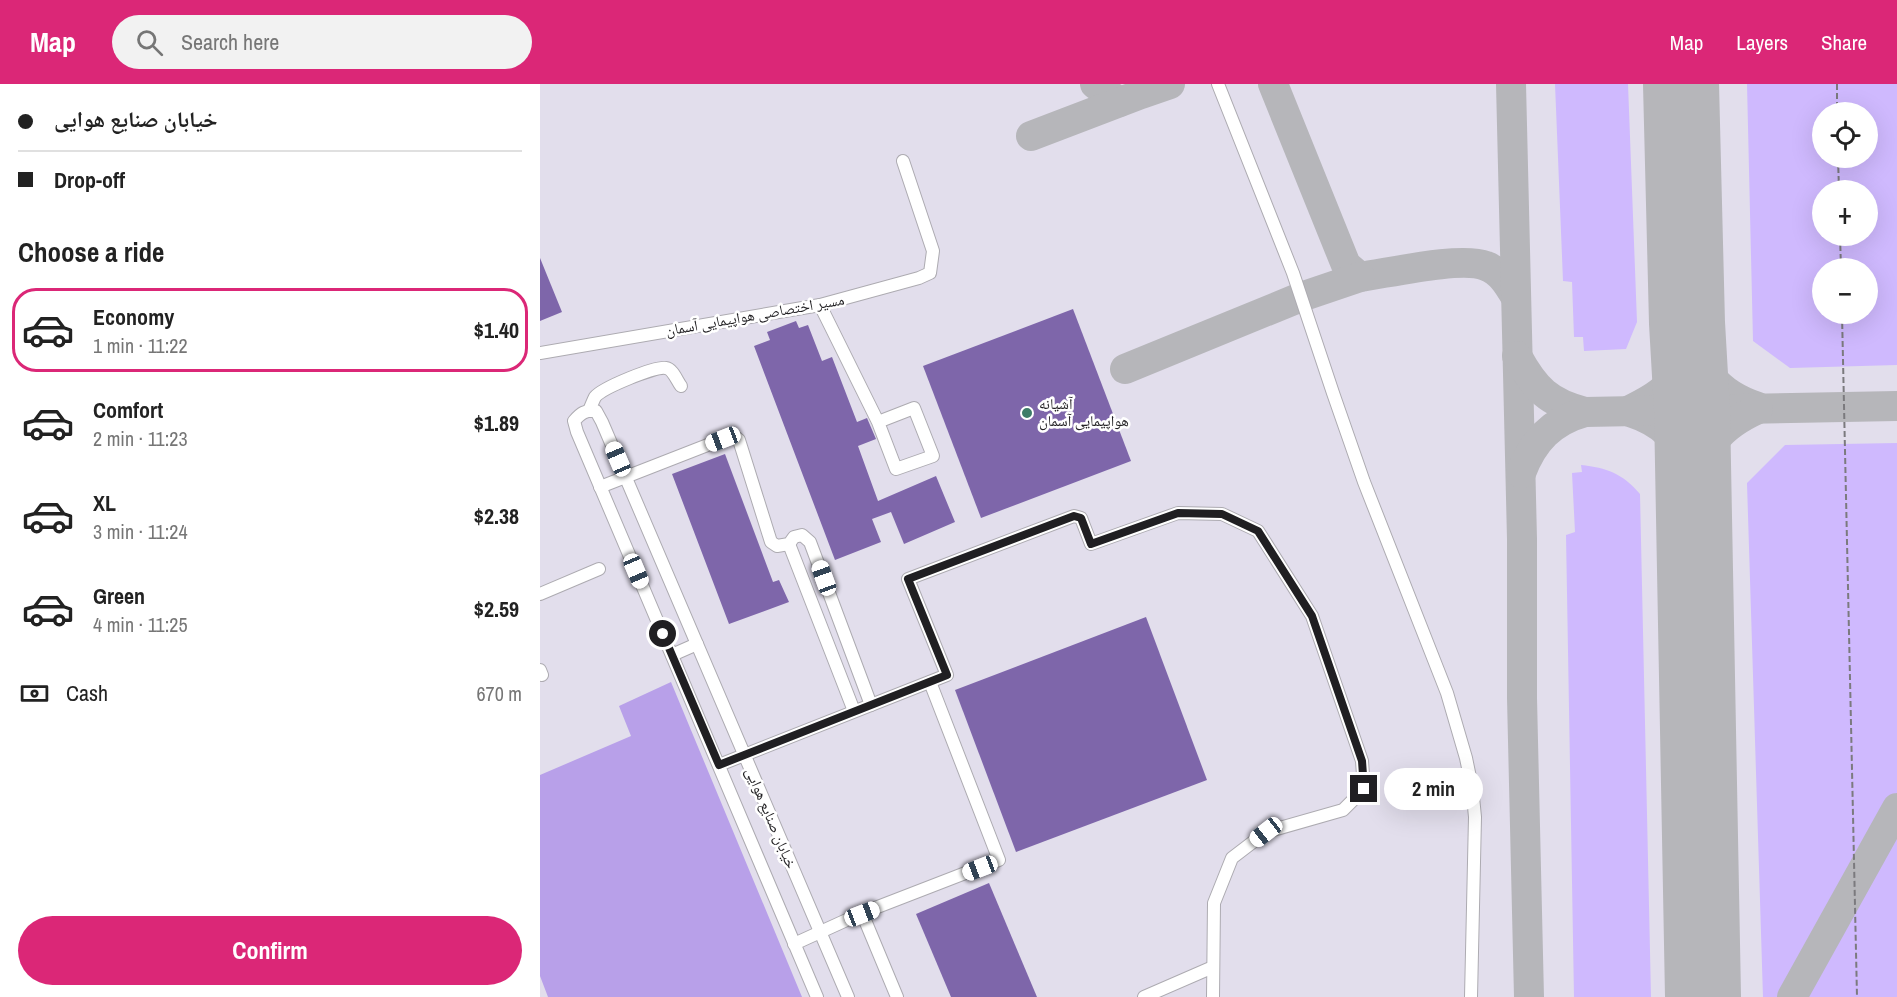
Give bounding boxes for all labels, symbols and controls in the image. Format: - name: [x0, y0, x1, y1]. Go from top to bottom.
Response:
- search box: [112, 15, 532, 69]
- text: Map: [30, 23, 76, 61]
- icon: search: [133, 26, 166, 59]
- text: Search here: [181, 27, 279, 57]
- text: Map: [1670, 28, 1703, 57]
- text: Layers: [1736, 28, 1788, 57]
- text: Share: [1821, 28, 1867, 57]
- map controls: [1812, 102, 1878, 324]
- button: locate: [1812, 102, 1878, 168]
- text: خیابان صنایع هوایی: [54, 104, 218, 134]
- text: Drop-off: [54, 165, 125, 195]
- button: +: [1812, 180, 1878, 246]
- text: Choose a ride: [18, 234, 164, 270]
- button: −: [1812, 258, 1878, 324]
- street label: مسیر اختصاصی هواپیمایی آسمان: [664, 288, 846, 341]
- text: Economy: [93, 302, 174, 332]
- icon: car: [21, 303, 75, 357]
- text: $1.40: [474, 315, 519, 345]
- text: 1 min · 11:22: [93, 332, 188, 359]
- place label: آشیانه هواپیمایی آسمان: [1039, 393, 1129, 431]
- text: Comfort: [93, 395, 163, 425]
- icon: car: [21, 396, 75, 450]
- marker: آشیانه هواپیمایی آسمان: [1020, 406, 1034, 420]
- text: $1.89: [474, 408, 519, 438]
- car: [703, 424, 743, 454]
- text: 2 min · 11:23: [93, 425, 188, 452]
- car: [603, 439, 633, 479]
- text: XL: [93, 488, 116, 518]
- icon: car: [21, 489, 75, 543]
- text: $2.38: [474, 501, 519, 531]
- text: 3 min · 11:24: [93, 518, 188, 545]
- car: [621, 551, 651, 591]
- car: [809, 558, 839, 598]
- text: Green: [93, 581, 145, 611]
- icon: car: [21, 582, 75, 636]
- text: $2.59: [474, 594, 519, 624]
- text: 4 min · 11:25: [93, 611, 188, 638]
- route start: [649, 620, 676, 647]
- icon: cash: [18, 677, 51, 710]
- text: Cash: [66, 678, 108, 708]
- text: 670 m: [476, 680, 522, 707]
- street label: خیابان صنایع هوایی: [741, 764, 802, 872]
- callout: 2 min: [1385, 768, 1484, 810]
- route end: [1350, 775, 1377, 802]
- text: 2 min: [1412, 775, 1455, 802]
- car: [1246, 814, 1286, 850]
- car: [960, 853, 1000, 883]
- car: [842, 899, 882, 929]
- button: Confirm: [18, 916, 522, 985]

